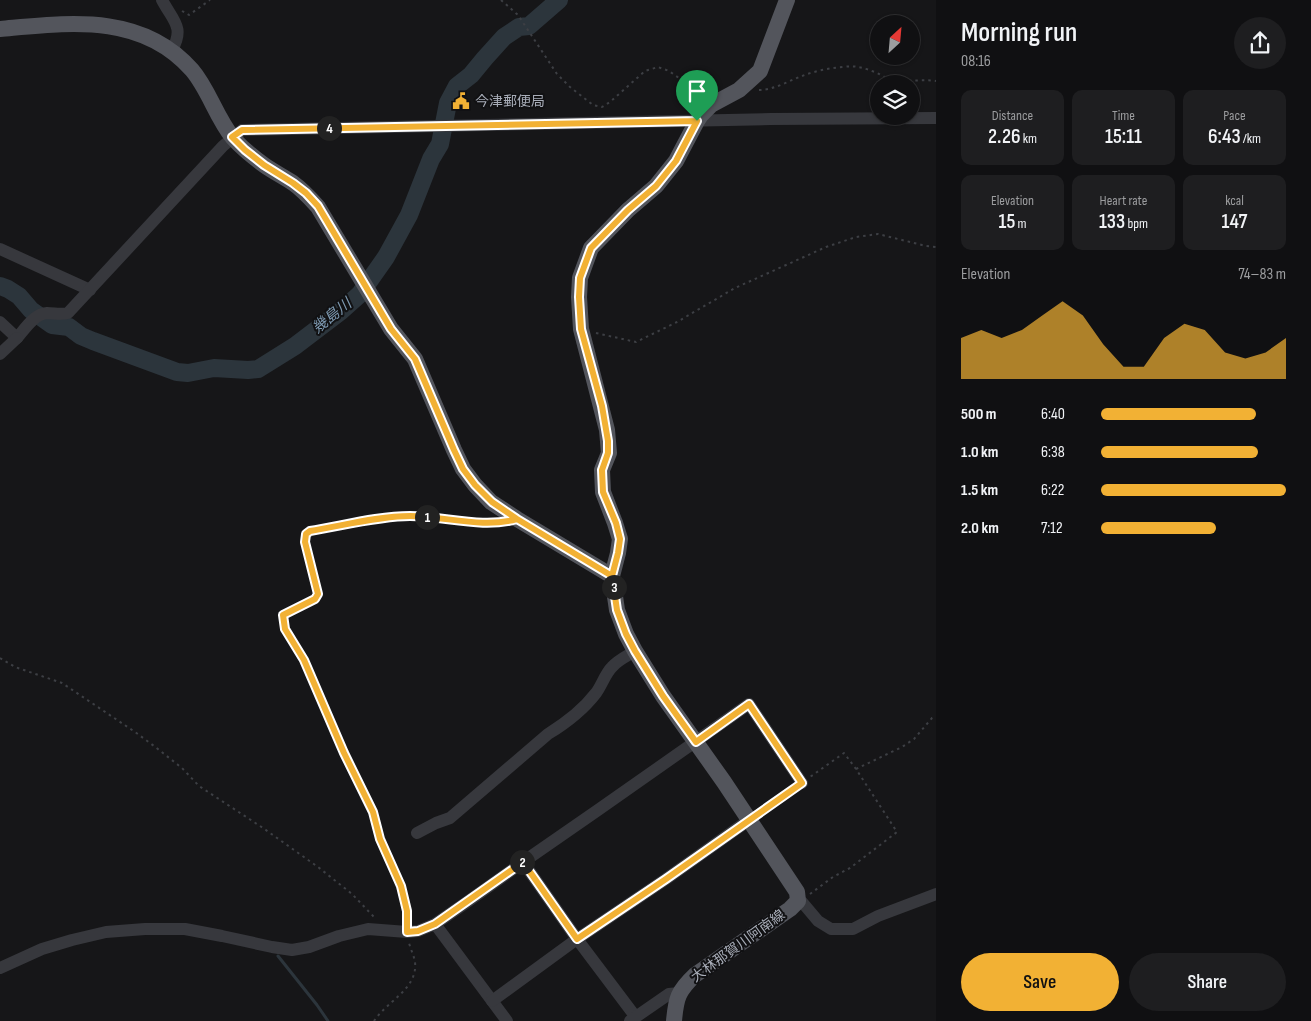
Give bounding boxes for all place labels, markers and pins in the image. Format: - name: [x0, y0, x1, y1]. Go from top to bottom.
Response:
- pin: [676, 70, 718, 121]
- public building icon: 今津郵便局: [451, 91, 471, 111]
- place label: 今津郵便局: [475, 93, 545, 110]
- pin: 4: [316, 116, 342, 140]
- pin: 1: [414, 504, 440, 530]
- pin: 3: [602, 574, 626, 600]
- pin: 2: [510, 850, 534, 874]

